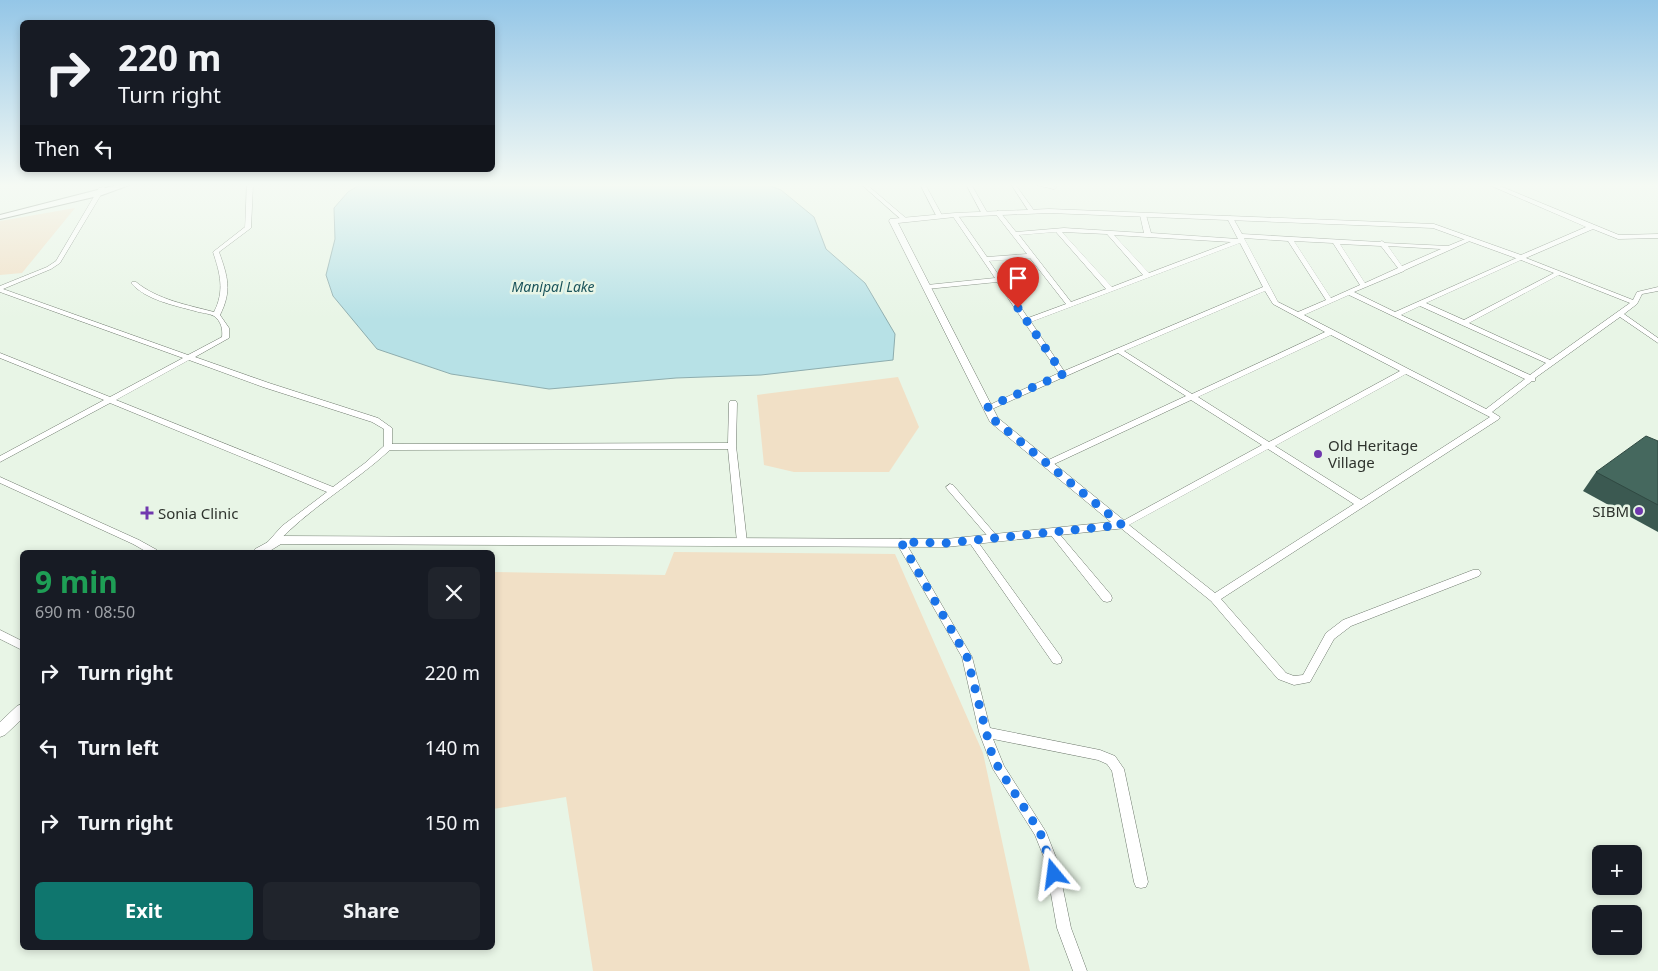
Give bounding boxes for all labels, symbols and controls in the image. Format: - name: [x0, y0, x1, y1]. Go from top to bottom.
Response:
- text: 220 m: [118, 34, 221, 81]
- icon: right: [35, 40, 100, 105]
- text: Turn right: [118, 79, 221, 109]
- icon: left: [90, 135, 118, 163]
- text: Then: [35, 136, 80, 162]
- pin: [997, 257, 1039, 308]
- icon: arrive: [1004, 264, 1032, 292]
- water label: Manipal Lake: [511, 277, 595, 296]
- place label: Old Heritage Village: [1328, 435, 1418, 472]
- marker: Old Heritage Village: [1312, 448, 1324, 460]
- place label: SIBM: [1592, 501, 1629, 521]
- place label: Sonia Clinic: [158, 503, 238, 523]
- marker: SIBM: [1633, 505, 1645, 517]
- marker: Sonia Clinic: [140, 506, 154, 520]
- text: 9 min: [35, 561, 118, 602]
- button: close: [428, 567, 480, 619]
- text: 690 m · 08:50: [35, 601, 135, 623]
- icon: right: [35, 659, 63, 687]
- text: Turn right: [78, 660, 173, 686]
- text: 220 m: [425, 660, 480, 686]
- icon: left: [35, 734, 63, 762]
- text: Turn left: [78, 735, 159, 761]
- text: 140 m: [425, 735, 480, 761]
- icon: right: [35, 809, 63, 837]
- text: Turn right: [78, 810, 173, 836]
- text: 150 m: [425, 810, 480, 836]
- map controls: [1592, 845, 1642, 955]
- button: +: [1592, 845, 1642, 895]
- position arrow: [1027, 847, 1079, 899]
- button: Exit: [35, 882, 253, 940]
- button: Share: [263, 882, 480, 940]
- button: −: [1592, 905, 1642, 955]

